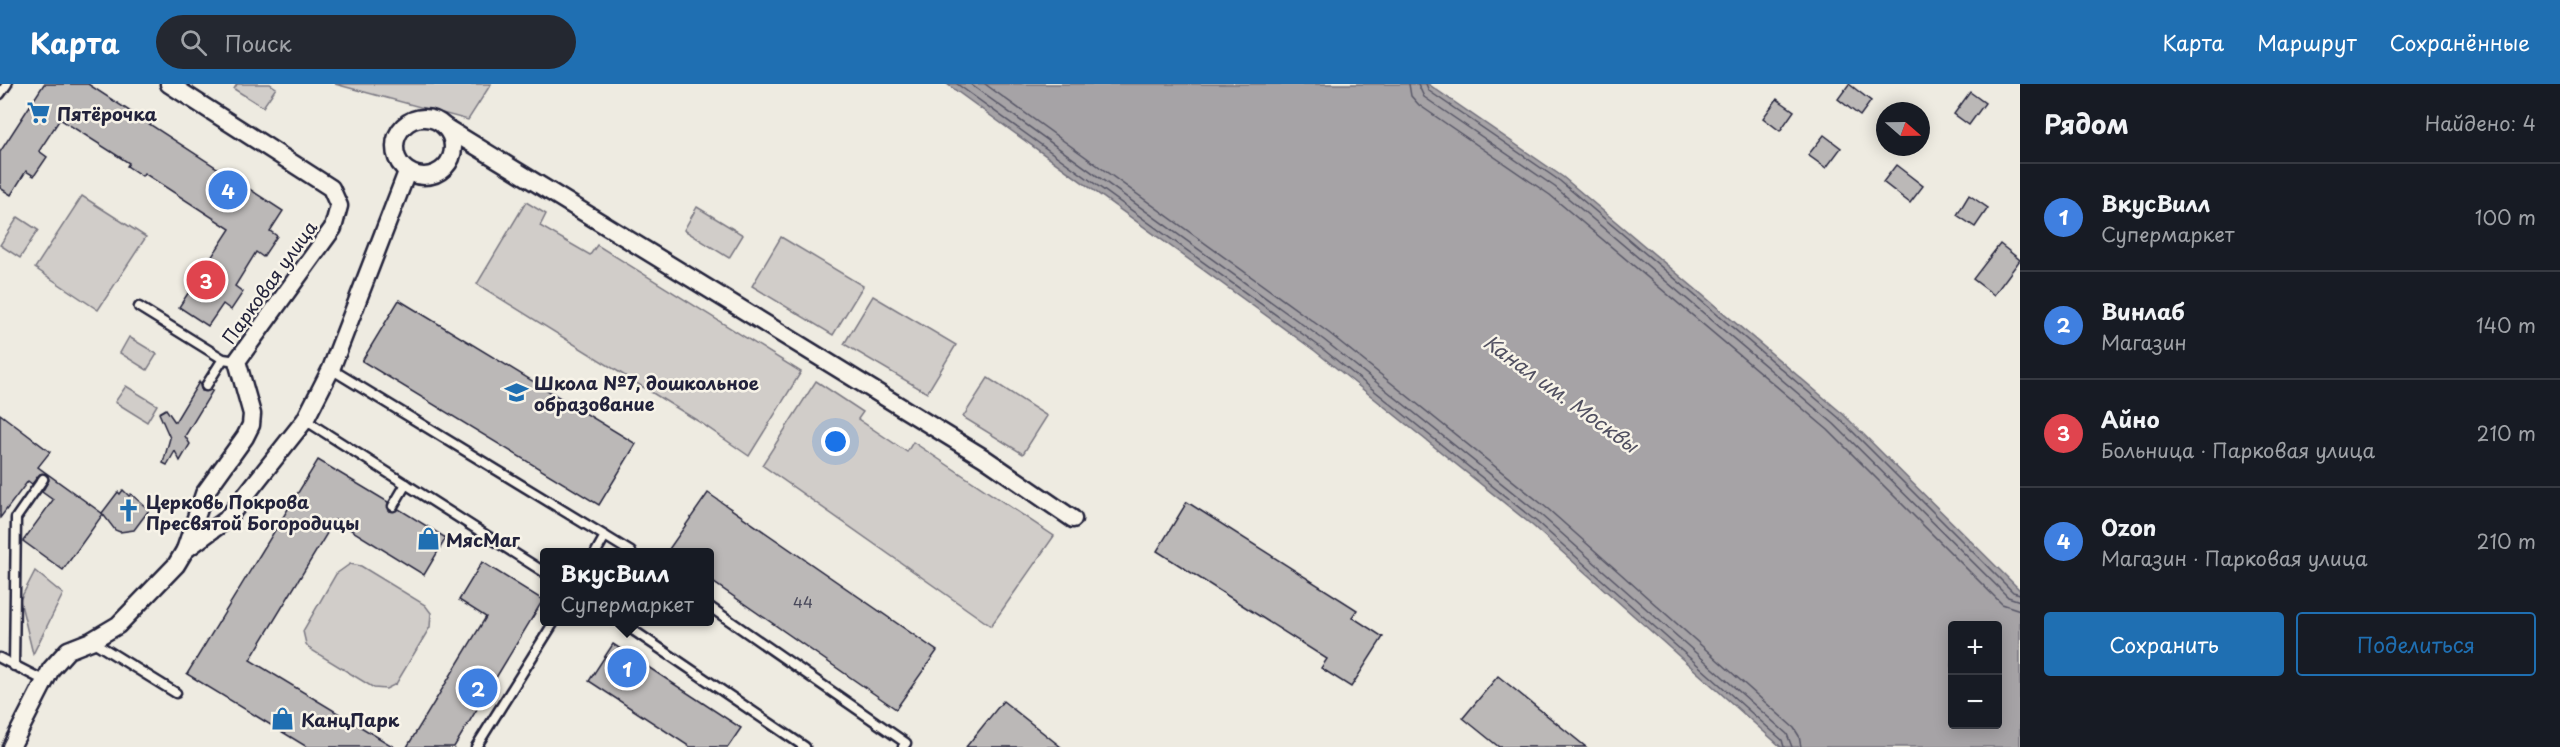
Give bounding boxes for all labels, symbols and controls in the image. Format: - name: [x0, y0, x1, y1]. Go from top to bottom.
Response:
- search box: [156, 15, 576, 69]
- text: Карта: [30, 21, 120, 64]
- icon: search: [177, 26, 210, 59]
- text: Поиск: [225, 26, 292, 59]
- text: Карта: [2163, 26, 2224, 58]
- text: Маршрут: [2257, 26, 2357, 58]
- text: Сохранённые: [2390, 26, 2530, 58]
- supermarket icon: Пятёрочка: [26, 100, 52, 126]
- place label: Пятёрочка: [57, 100, 158, 127]
- north arrow: [1876, 102, 1930, 156]
- text: Рядом: [2044, 104, 2129, 143]
- text: Найдено: 4: [2425, 108, 2536, 138]
- pin: 4: [208, 168, 248, 212]
- text: ВкусВилл: [2101, 186, 2210, 219]
- text: 1: [2059, 202, 2068, 232]
- text: 100 m: [2475, 202, 2536, 232]
- street label: Парковая улица: [215, 214, 323, 349]
- text: Супермаркет: [2101, 219, 2234, 249]
- pin: 3: [186, 258, 226, 302]
- text: Винлаб: [2101, 294, 2185, 327]
- text: 2: [2056, 310, 2071, 340]
- text: 140 m: [2476, 310, 2536, 340]
- water label: Канал им. Москвы: [1478, 327, 1646, 460]
- text: Магазин: [2101, 327, 2187, 357]
- place label: Школа №7, дошкольное образование: [534, 369, 759, 417]
- school or university icon: Школа №7, дошкольное образование: [503, 379, 529, 405]
- text: Айно: [2101, 402, 2160, 435]
- text: 3: [2057, 418, 2070, 448]
- text: 210 m: [2477, 418, 2536, 448]
- your location: [821, 427, 850, 456]
- text: Больница · Парковая улица: [2101, 435, 2375, 465]
- place label: Церковь Покрова Пресвятой Богородицы: [146, 488, 359, 536]
- church icon: Церковь Покрова Пресвятой Богородицы: [115, 498, 141, 524]
- text: Ozon: [2101, 510, 2156, 543]
- shop icon: МясМаг: [415, 526, 441, 552]
- place label: МясМаг: [446, 526, 521, 553]
- text: 4: [2057, 526, 2070, 556]
- text: 210 m: [2477, 526, 2536, 556]
- text: Магазин · Парковая улица: [2101, 543, 2368, 573]
- popup: [540, 548, 714, 626]
- text: ВкусВилл: [560, 556, 670, 589]
- text: Супермаркет: [560, 589, 694, 619]
- house number: 44: [793, 590, 813, 613]
- button: Сохранить: [2044, 612, 2284, 676]
- button: Поделиться: [2296, 612, 2536, 676]
- map controls: [1948, 621, 2002, 729]
- button: +: [1948, 621, 2002, 675]
- pin: 1: [608, 646, 646, 690]
- pin: 2: [458, 666, 498, 710]
- button: −: [1948, 675, 2002, 729]
- shop icon: КанцПарк: [270, 706, 296, 732]
- place label: КанцПарк: [301, 706, 400, 733]

